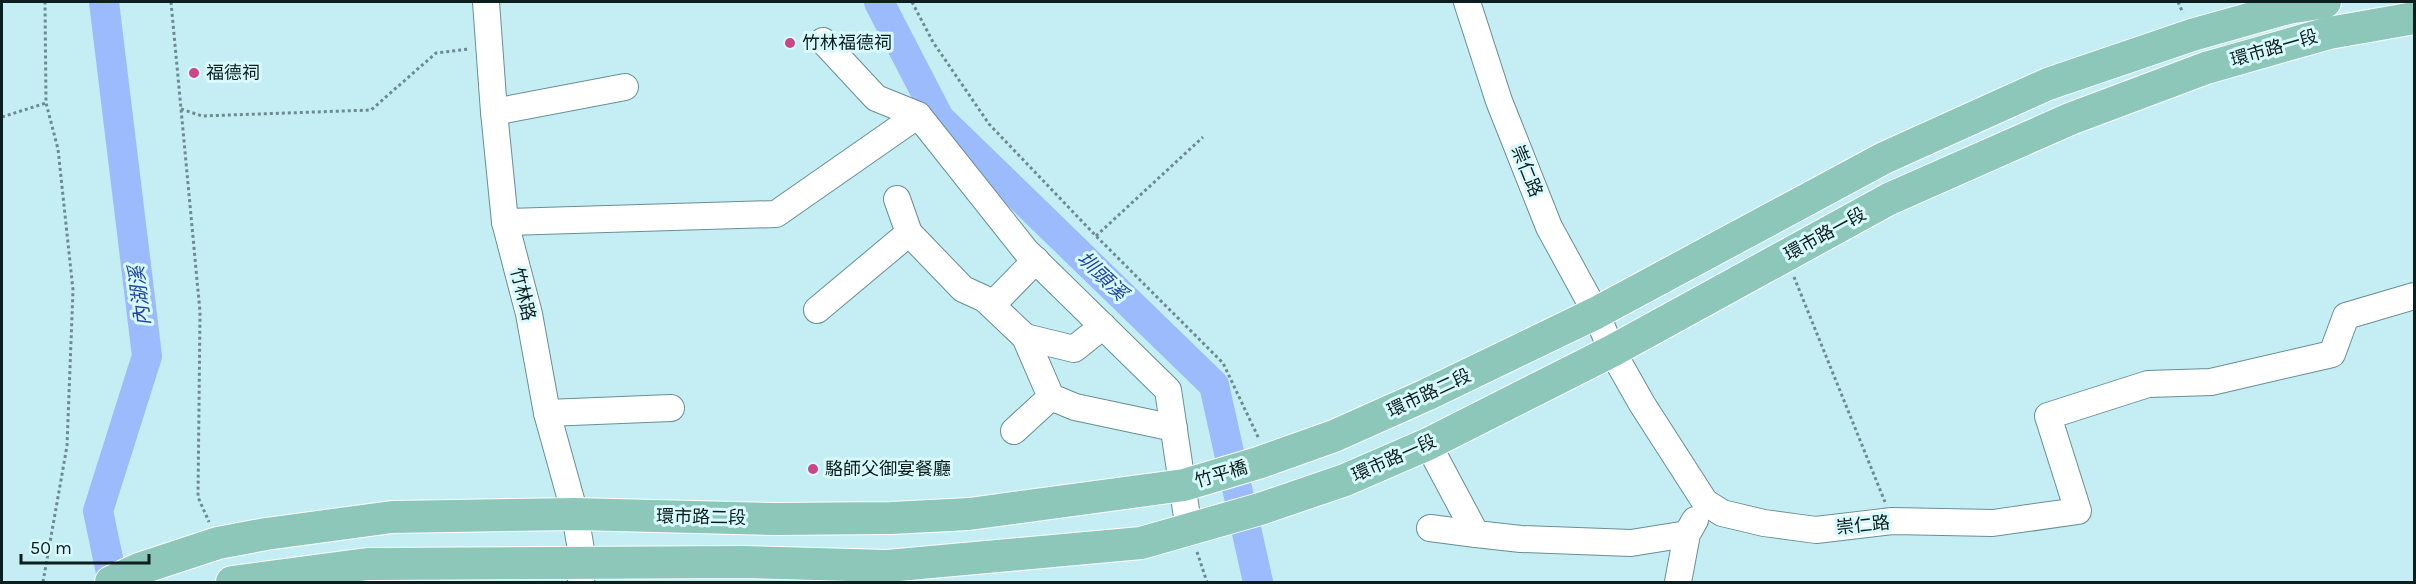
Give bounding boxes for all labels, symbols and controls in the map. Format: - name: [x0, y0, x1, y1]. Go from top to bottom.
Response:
- street label: 環市路一段: [2228, 25, 2320, 71]
- place label: 竹林福德祠: [802, 32, 892, 54]
- marker: 竹林福德祠: [783, 36, 797, 50]
- place label: 福德祠: [206, 62, 260, 84]
- marker: 福德祠: [187, 66, 201, 80]
- street label: 崇仁路: [1507, 142, 1547, 200]
- street label: 環市路一段: [1780, 203, 1870, 265]
- water label: 圳頭溪: [1072, 247, 1134, 307]
- water label: 內湖溪: [125, 262, 155, 327]
- street label: 竹林路: [506, 265, 540, 323]
- street label: 環市路二段: [1384, 364, 1474, 422]
- street label: 環市路一段: [1348, 430, 1440, 486]
- street label: 竹平橋: [1192, 456, 1250, 492]
- place label: 駱師父御宴餐廳: [825, 458, 951, 480]
- marker: 駱師父御宴餐廳: [806, 462, 820, 476]
- street label: 環市路二段: [656, 505, 746, 529]
- street label: 崇仁路: [1835, 511, 1891, 539]
- scale bar: [21, 527, 148, 565]
- text: 50 m: [30, 537, 72, 559]

